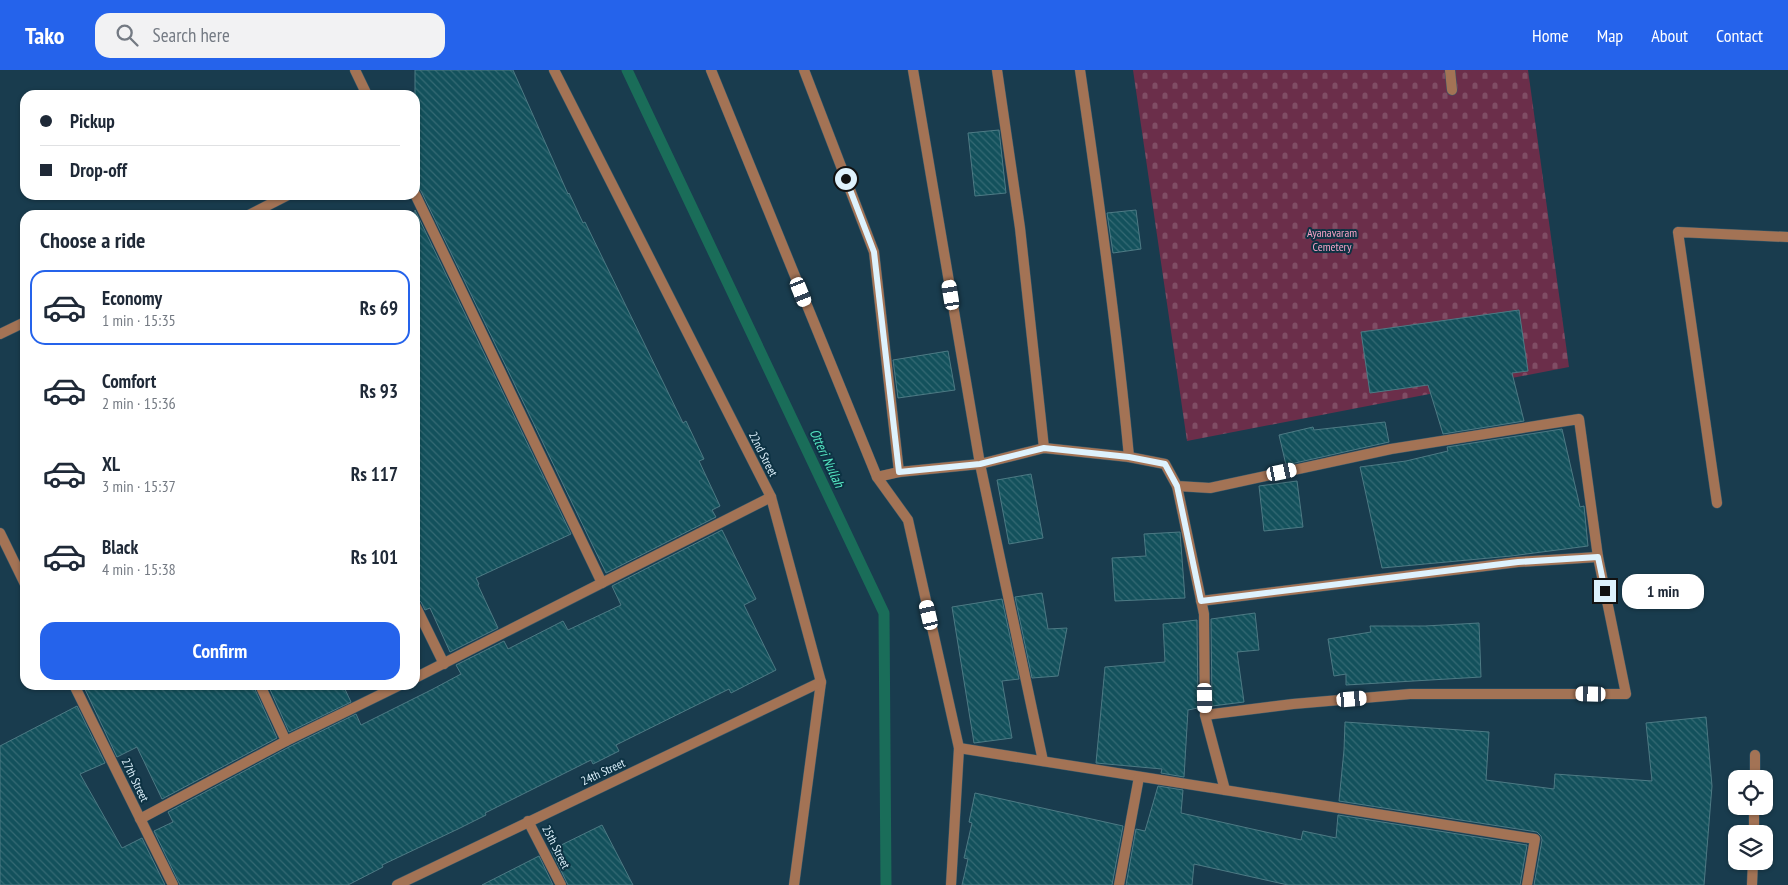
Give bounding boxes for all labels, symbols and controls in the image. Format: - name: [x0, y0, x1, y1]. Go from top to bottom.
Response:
- search box: [95, 13, 445, 58]
- text: Tako: [25, 20, 65, 51]
- icon: search: [113, 21, 141, 49]
- text: Search here: [153, 23, 230, 47]
- text: Home: [1532, 24, 1569, 47]
- text: Map: [1597, 24, 1623, 47]
- text: About: [1651, 24, 1688, 47]
- text: Contact: [1716, 24, 1763, 47]
- text: Pickup: [70, 109, 115, 133]
- text: Drop-off: [70, 158, 127, 182]
- route start: [835, 168, 857, 190]
- park label: Ayanavaram Cemetery: [1307, 225, 1357, 254]
- text: Choose a ride: [40, 226, 145, 254]
- car: [788, 275, 813, 309]
- car: [941, 279, 960, 311]
- icon: car: [42, 285, 87, 330]
- text: Economy: [102, 286, 162, 310]
- text: Rs 69: [360, 296, 398, 320]
- text: 1 min · 15:35: [102, 310, 176, 330]
- icon: car: [42, 368, 87, 413]
- text: Comfort: [102, 369, 156, 393]
- text: Rs 93: [360, 379, 398, 403]
- text: 2 min · 15:36: [102, 393, 176, 413]
- water label: Otteri Nullah: [806, 426, 849, 491]
- street label: 22nd Street: [746, 429, 781, 479]
- icon: car: [42, 451, 87, 496]
- text: XL: [102, 452, 120, 476]
- text: Rs 117: [351, 462, 398, 486]
- car: [1265, 462, 1298, 482]
- text: 3 min · 15:37: [102, 476, 176, 496]
- icon: car: [42, 534, 87, 579]
- text: Black: [102, 535, 138, 559]
- text: Rs 101: [351, 545, 398, 569]
- text: 4 min · 15:38: [102, 559, 176, 579]
- callout: 1 min: [1622, 574, 1705, 608]
- route end: [1594, 580, 1616, 602]
- text: 1 min: [1647, 581, 1679, 601]
- car: [918, 599, 939, 631]
- button: Confirm: [40, 622, 400, 680]
- car: [1197, 683, 1212, 713]
- car: [1575, 686, 1606, 702]
- car: [1336, 690, 1367, 708]
- street label: 24th Street: [578, 755, 628, 788]
- street label: 27th Street: [118, 756, 153, 805]
- map controls: [1728, 770, 1773, 870]
- button: locate: [1728, 770, 1773, 815]
- street label: 25th Street: [539, 823, 574, 872]
- button: layers: [1728, 825, 1773, 870]

